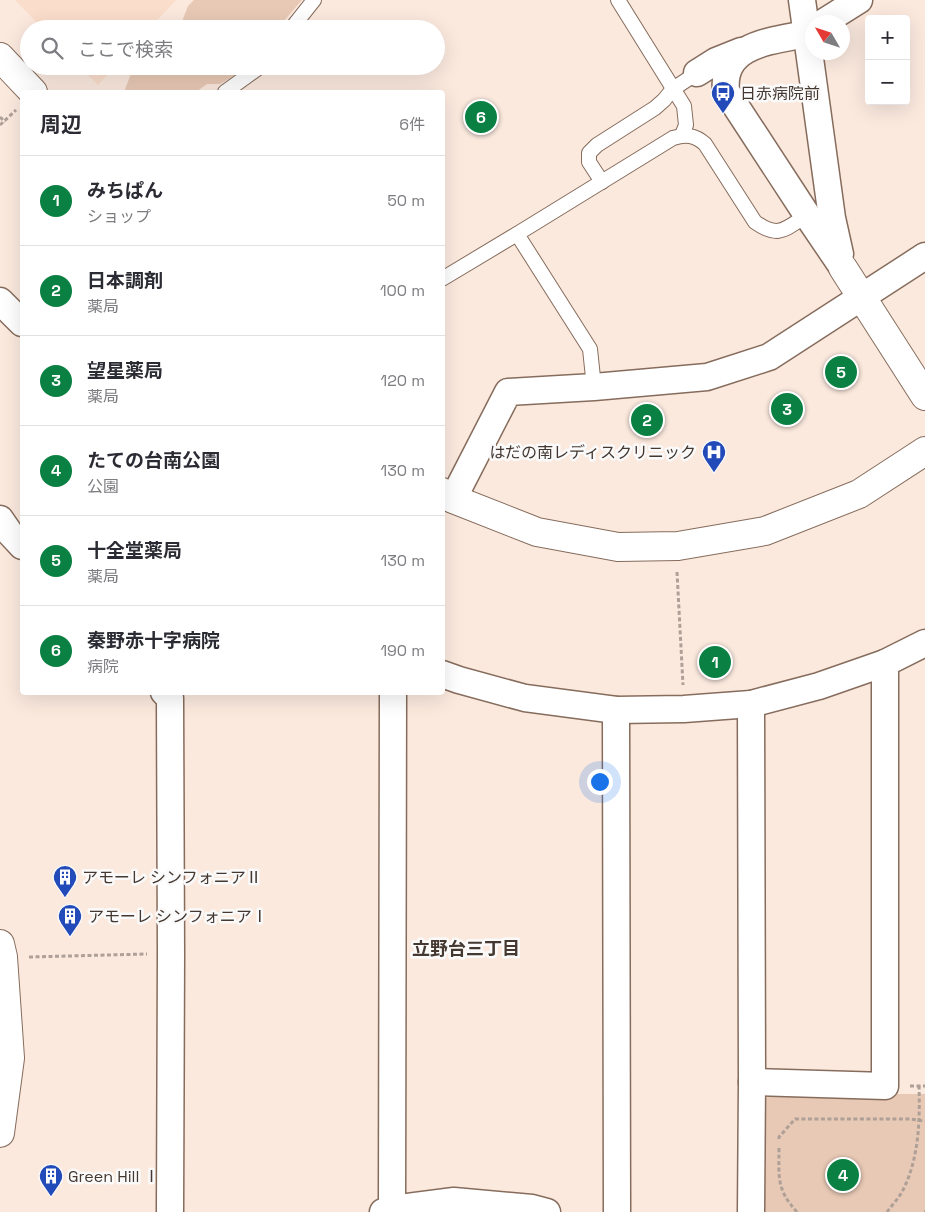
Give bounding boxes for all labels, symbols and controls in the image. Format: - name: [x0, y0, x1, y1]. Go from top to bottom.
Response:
- north arrow: [805, 15, 850, 60]
- map controls: [865, 15, 910, 105]
- button: +: [865, 15, 910, 60]
- search box: [20, 20, 445, 75]
- icon: search: [38, 34, 66, 62]
- text: ここで検索: [78, 37, 173, 62]
- button: −: [865, 60, 910, 105]
- bus stop icon: 日赤病院前: [710, 80, 736, 114]
- place label: 日赤病院前: [740, 83, 820, 104]
- pin: 6: [465, 98, 497, 136]
- text: 周辺: [40, 111, 82, 138]
- text: 6件: [399, 114, 425, 135]
- text: みちぱん: [87, 178, 163, 203]
- text: 1: [52, 190, 60, 211]
- text: 50 m: [387, 190, 425, 211]
- text: ショップ: [87, 206, 151, 227]
- text: 日本調剤: [87, 268, 163, 293]
- text: 2: [51, 280, 61, 301]
- text: 100 m: [380, 280, 425, 301]
- text: 薬局: [87, 296, 119, 317]
- pin: 5: [825, 353, 857, 391]
- text: 望星薬局: [87, 358, 163, 383]
- text: 3: [51, 370, 61, 391]
- text: 120 m: [381, 370, 425, 391]
- text: 薬局: [87, 386, 119, 407]
- pin: 3: [771, 390, 803, 428]
- pin: 2: [631, 401, 663, 439]
- hospital icon: はだの南レディスクリニック: [701, 439, 727, 473]
- place label: はだの南レディスクリニック: [489, 442, 696, 463]
- text: たての台南公園: [87, 448, 220, 473]
- text: 4: [51, 460, 61, 481]
- text: 130 m: [381, 460, 425, 481]
- text: 公園: [87, 476, 119, 497]
- text: 十全堂薬局: [87, 538, 182, 563]
- text: 5: [51, 550, 61, 571]
- text: 130 m: [381, 550, 425, 571]
- text: 薬局: [87, 566, 119, 587]
- text: 秦野赤十字病院: [87, 628, 220, 653]
- text: 6: [51, 640, 61, 661]
- text: 190 m: [380, 640, 425, 661]
- pin: 1: [699, 643, 731, 681]
- text: 病院: [87, 656, 119, 677]
- your location: [587, 769, 613, 795]
- building icon: アモーレ シンフォニアⅡ: [52, 864, 78, 898]
- place label: アモーレ シンフォニアⅡ: [82, 867, 262, 888]
- building icon: アモーレ シンフォニアⅠ: [57, 903, 83, 937]
- place label: アモーレ シンフォニアⅠ: [88, 906, 268, 927]
- district label: 立野台三丁目: [412, 937, 520, 960]
- pin: 4: [827, 1156, 859, 1194]
- building icon: Green Hill Ⅰ: [38, 1163, 64, 1197]
- place label: Green Hill Ⅰ: [68, 1166, 160, 1187]

